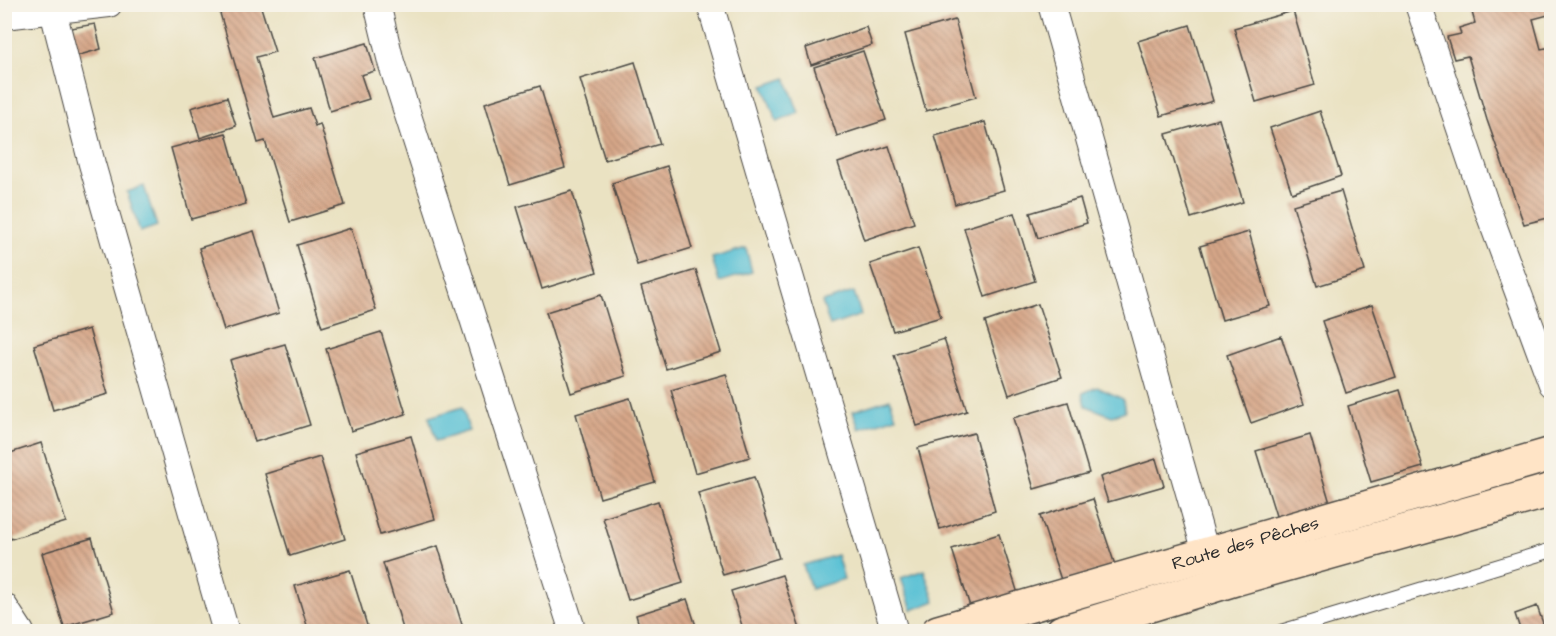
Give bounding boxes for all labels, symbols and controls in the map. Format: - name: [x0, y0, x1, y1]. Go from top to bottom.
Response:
- street label: Route des Pêches: [1169, 510, 1322, 577]

